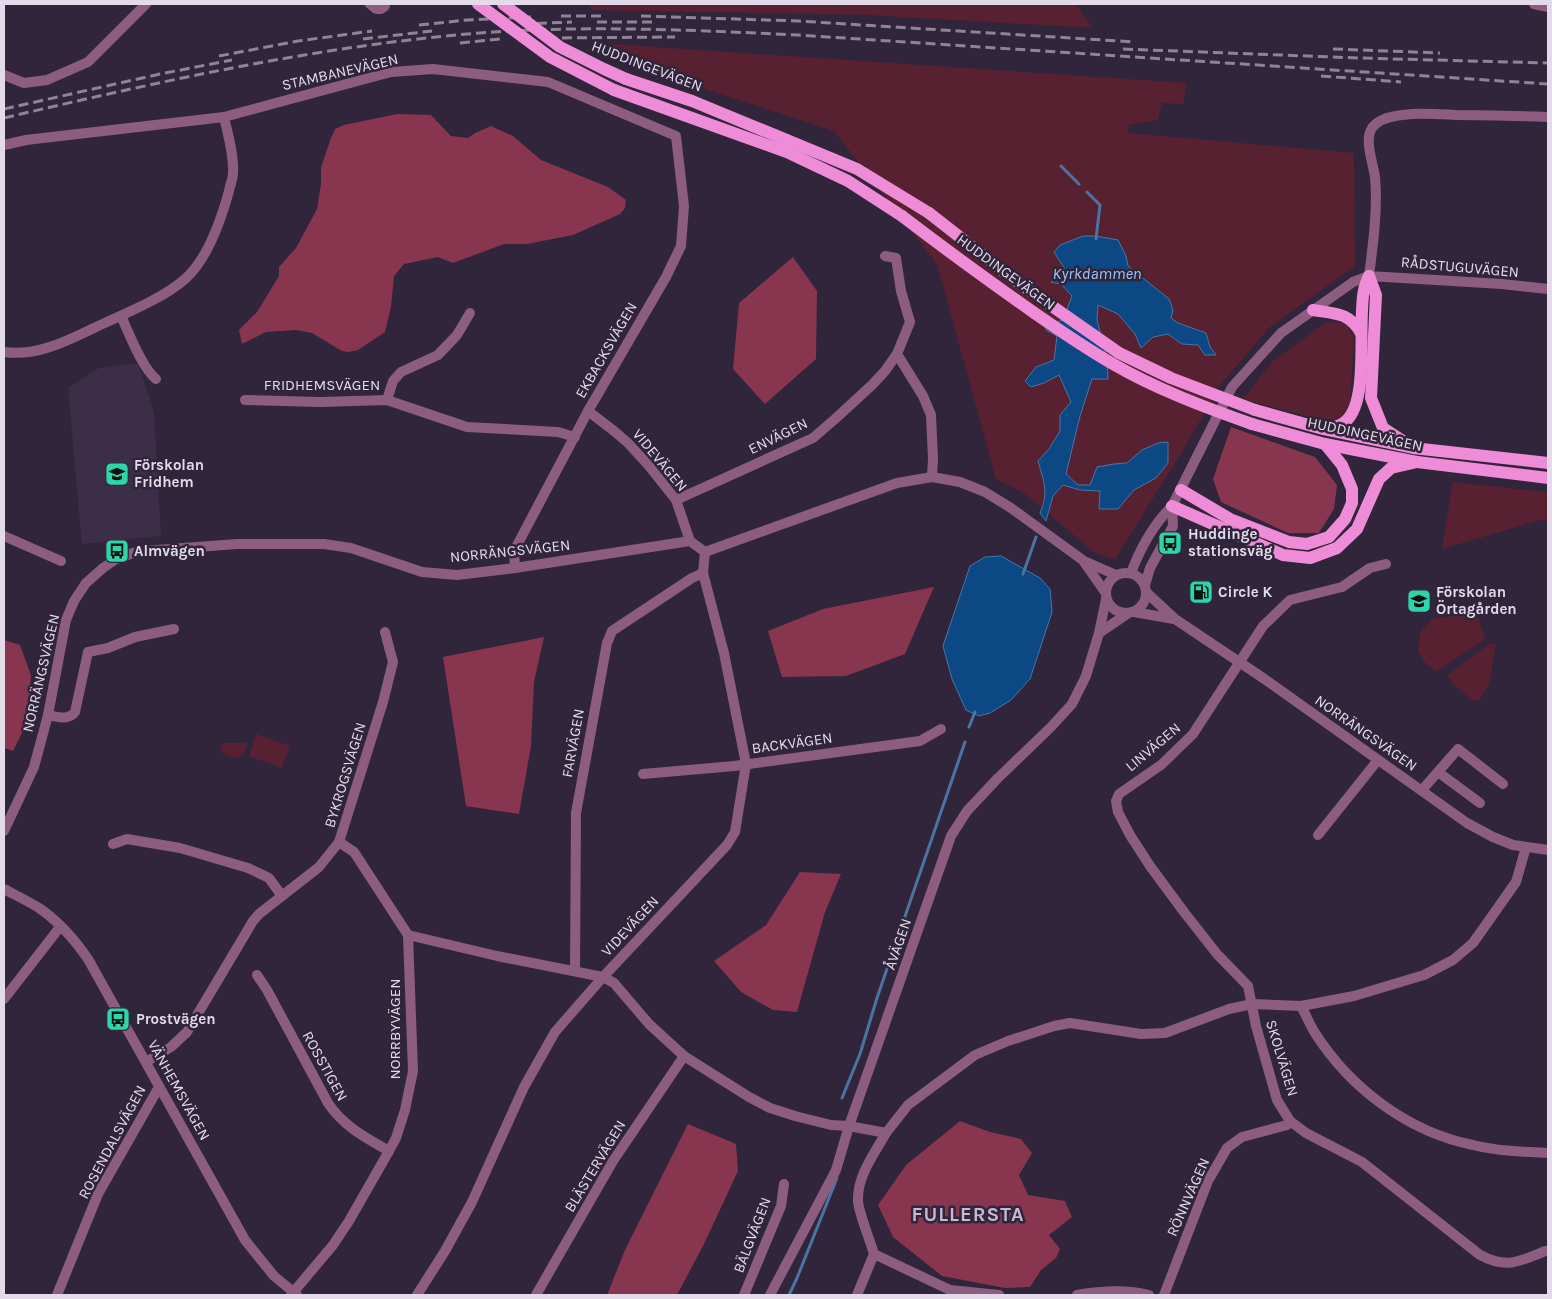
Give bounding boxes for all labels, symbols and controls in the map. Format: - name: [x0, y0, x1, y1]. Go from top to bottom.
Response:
- street label: HUDDINGEVÄGEN: [589, 37, 705, 95]
- street label: STAMBANEVÄGEN: [280, 50, 400, 94]
- street label: HUDDINGEVÄGEN: [953, 230, 1059, 314]
- street label: RÅDSTUGUVÄGEN: [1400, 253, 1520, 281]
- water label: Kyrkdammen: [1053, 264, 1142, 283]
- street label: EKBACKSVÄGEN: [571, 299, 641, 401]
- street label: FRIDHEMSVÄGEN: [264, 376, 380, 394]
- street label: HUDDINGEVÄGEN: [1306, 413, 1424, 455]
- street label: ENVÄGEN: [745, 414, 811, 458]
- street label: VIDEVÄGEN: [629, 425, 691, 495]
- place label: Förskolan Fridhem: [134, 456, 204, 491]
- school or university icon: Förskolan Fridhem: [104, 461, 130, 487]
- place label: Huddinge stationsväg: [1188, 525, 1273, 560]
- bus stop icon: Huddinge stationsväg: [1157, 530, 1183, 556]
- street label: NORRÄNGSVÄGEN: [449, 536, 571, 566]
- bus stop icon: Almvägen: [104, 538, 130, 564]
- place label: Almvägen: [134, 542, 205, 560]
- fuel station icon: Circle K: [1188, 579, 1214, 605]
- place label: Circle K: [1218, 583, 1273, 601]
- place label: Förskolan Örtagården: [1436, 583, 1517, 618]
- school or university icon: Förskolan Örtagården: [1406, 588, 1432, 614]
- street label: NORRÄNGSVÄGEN: [19, 612, 63, 734]
- street label: NORRÄNGSVÄGEN: [1311, 691, 1421, 775]
- street label: FARVÄGEN: [558, 707, 588, 779]
- street label: LINVÄGEN: [1122, 719, 1184, 775]
- street label: BYKROGSVÄGEN: [320, 720, 370, 830]
- street label: BACKVÄGEN: [751, 728, 833, 758]
- street label: VIDEVÄGEN: [598, 892, 662, 960]
- street label: ÅVÄGEN: [881, 916, 915, 972]
- street label: NORRBYVÄGEN: [386, 979, 404, 1079]
- bus stop icon: Prostvägen: [105, 1006, 131, 1032]
- place label: Prostvägen: [136, 1010, 216, 1028]
- street label: SKOLVÄGEN: [1262, 1018, 1302, 1098]
- street label: ROSSTIGEN: [298, 1028, 352, 1104]
- street label: VÄNHEMSVÄGEN: [144, 1037, 214, 1143]
- street label: ROSENDALSVÄGEN: [74, 1082, 150, 1202]
- street label: BLÄSTERVÄGEN: [560, 1117, 630, 1215]
- street label: RÖNNVÄGEN: [1163, 1155, 1213, 1239]
- street label: BÄLGVÄGEN: [729, 1195, 775, 1275]
- district label: FULLERSTA: [911, 1203, 1025, 1226]

